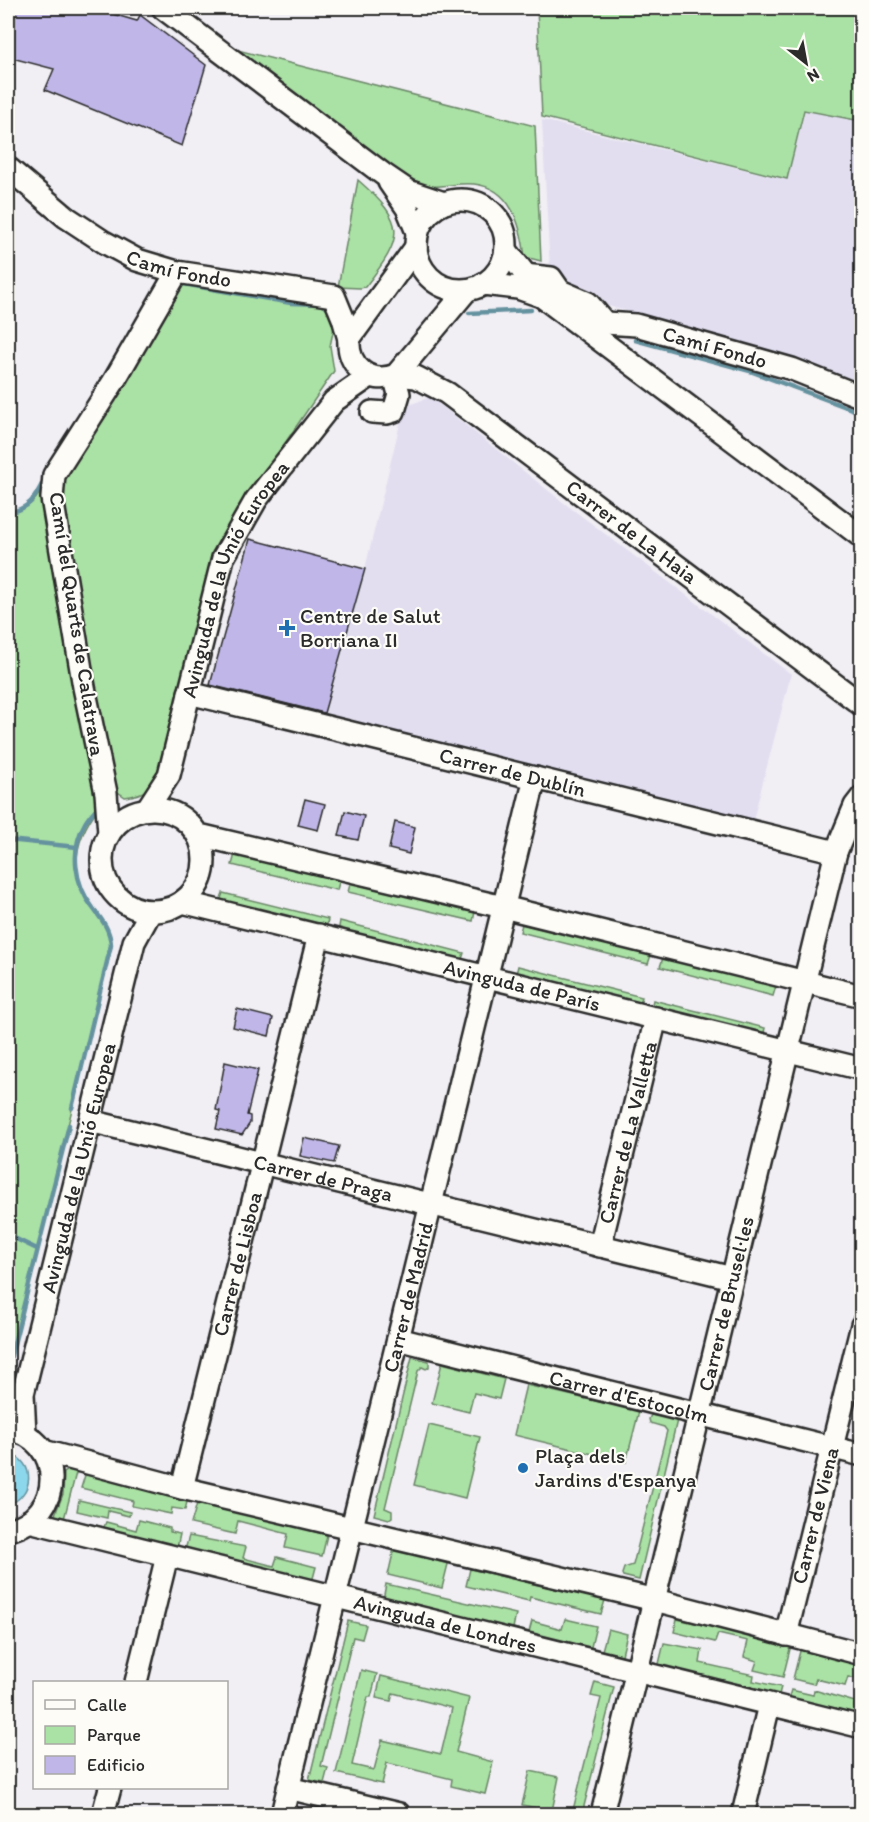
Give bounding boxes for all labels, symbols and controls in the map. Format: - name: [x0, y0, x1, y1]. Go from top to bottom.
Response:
- north arrow: [776, 33, 836, 93]
- text: N: [804, 65, 823, 86]
- street label: Camí Fondo: [122, 244, 233, 292]
- street label: Camí Fondo: [660, 320, 770, 373]
- street label: Avinguda de la Unió Europea: [176, 455, 294, 700]
- street label: Carrer de La Haia: [561, 474, 703, 589]
- street label: Camí del Quarts de Calatrava: [44, 490, 111, 758]
- place label: Centre de Salut Borriana II: [300, 603, 441, 652]
- marker: Centre de Salut Borriana II: [278, 619, 296, 637]
- street label: Carrer de Dublín: [437, 742, 588, 802]
- street label: Avinguda de París: [441, 954, 603, 1016]
- street label: Carrer de La Valletta: [593, 1038, 662, 1226]
- street label: Avinguda de la Unió Europea: [35, 1040, 121, 1295]
- street label: Carrer de Praga: [251, 1148, 395, 1207]
- street label: Carrer de Lisboa: [207, 1189, 267, 1339]
- street label: Carrer de Brusel·les: [692, 1214, 759, 1394]
- street label: Carrer de Madrid: [377, 1219, 438, 1375]
- street label: Carrer d'Estocolm: [547, 1364, 711, 1428]
- place label: Plaça dels Jardins d'Espanya: [535, 1443, 696, 1492]
- street label: Carrer de Viena: [786, 1444, 844, 1586]
- marker: Plaça dels Jardins d'Espanya: [516, 1461, 530, 1475]
- street label: Avinguda de Londres: [352, 1589, 539, 1658]
- legend: [33, 1681, 228, 1789]
- text: Calle: [87, 1694, 127, 1716]
- text: Parque: [87, 1724, 141, 1746]
- text: Edificio: [87, 1754, 145, 1776]

